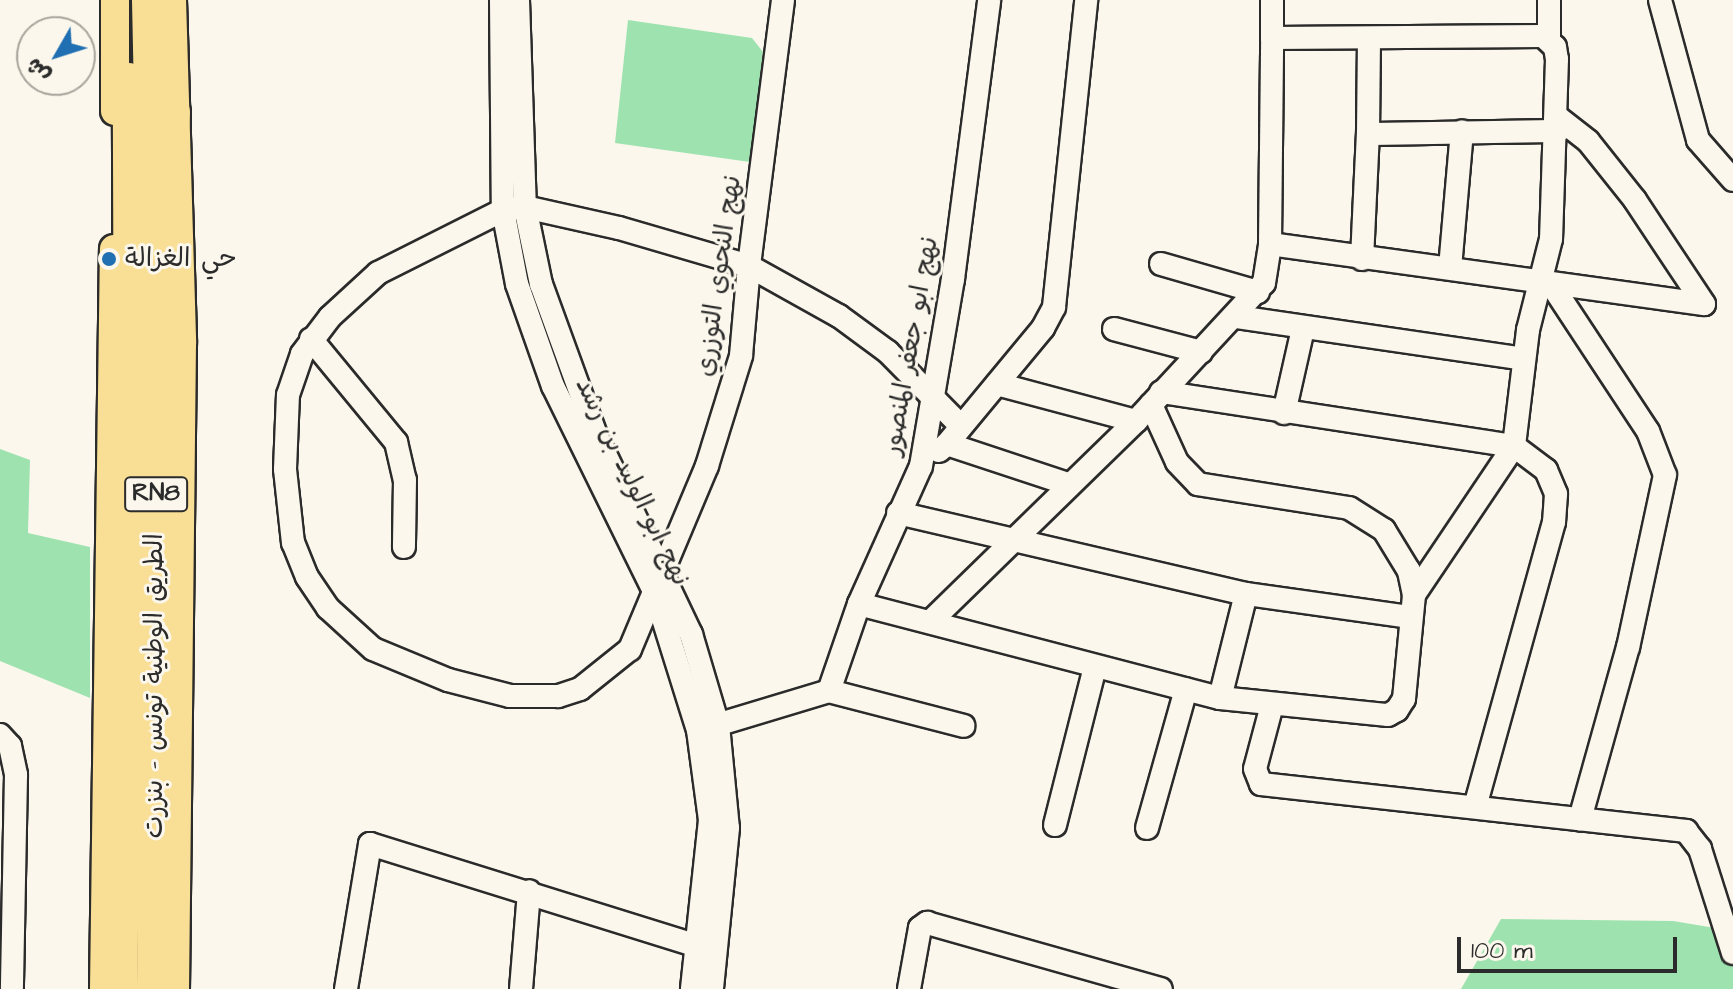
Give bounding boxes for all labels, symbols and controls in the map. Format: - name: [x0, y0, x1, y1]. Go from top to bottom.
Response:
- north arrow: [16, 16, 96, 96]
- text: ش: [19, 51, 58, 89]
- street label: نهج النحوي التوزري: [689, 173, 749, 379]
- street label: نهج ابو جعفر المنصور: [876, 234, 946, 458]
- place label: حي الغزالة: [125, 243, 237, 275]
- marker: حي الغزالة: [100, 250, 118, 268]
- street label: نهج ابو الوليد بن رشد: [568, 373, 696, 591]
- road number: RN8: [124, 474, 188, 514]
- street label: الطريق الوطنية تونس - بنزرت: [139, 533, 171, 839]
- scale bar: [1461, 921, 1681, 971]
- text: 100 m: [1471, 934, 1533, 968]

